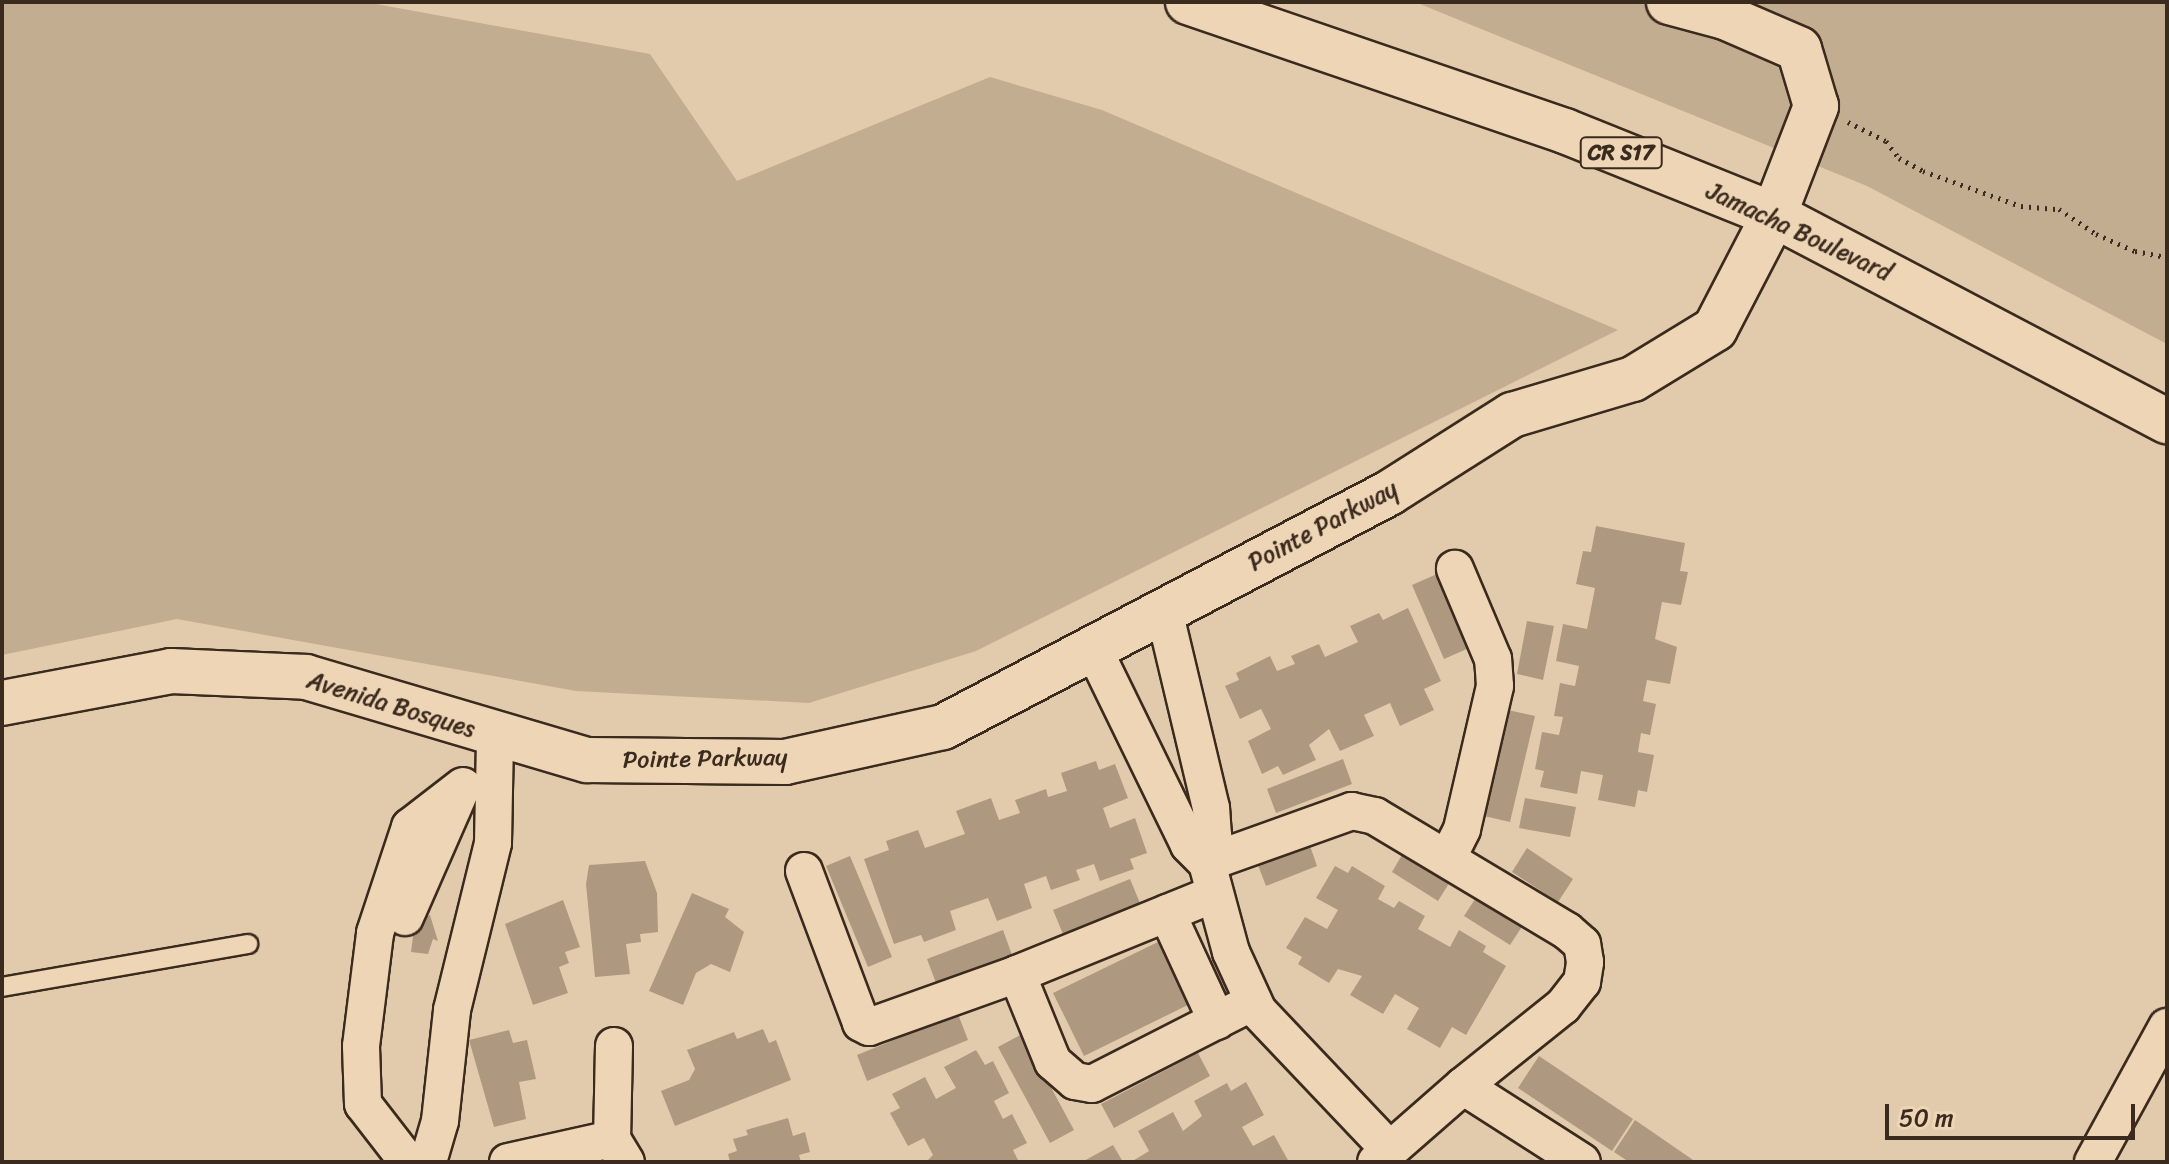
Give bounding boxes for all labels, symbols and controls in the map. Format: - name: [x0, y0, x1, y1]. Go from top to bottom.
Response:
- road number: CR S17: [1577, 135, 1665, 171]
- street label: Jamacha Boulevard: [1702, 176, 1896, 288]
- street label: Pointe Parkway: [1243, 475, 1403, 577]
- street label: Avenida Bosques: [304, 666, 478, 744]
- street label: Pointe Parkway: [622, 743, 788, 775]
- scale bar: [1889, 1088, 2139, 1138]
- text: 50 m: [1899, 1097, 1954, 1139]

